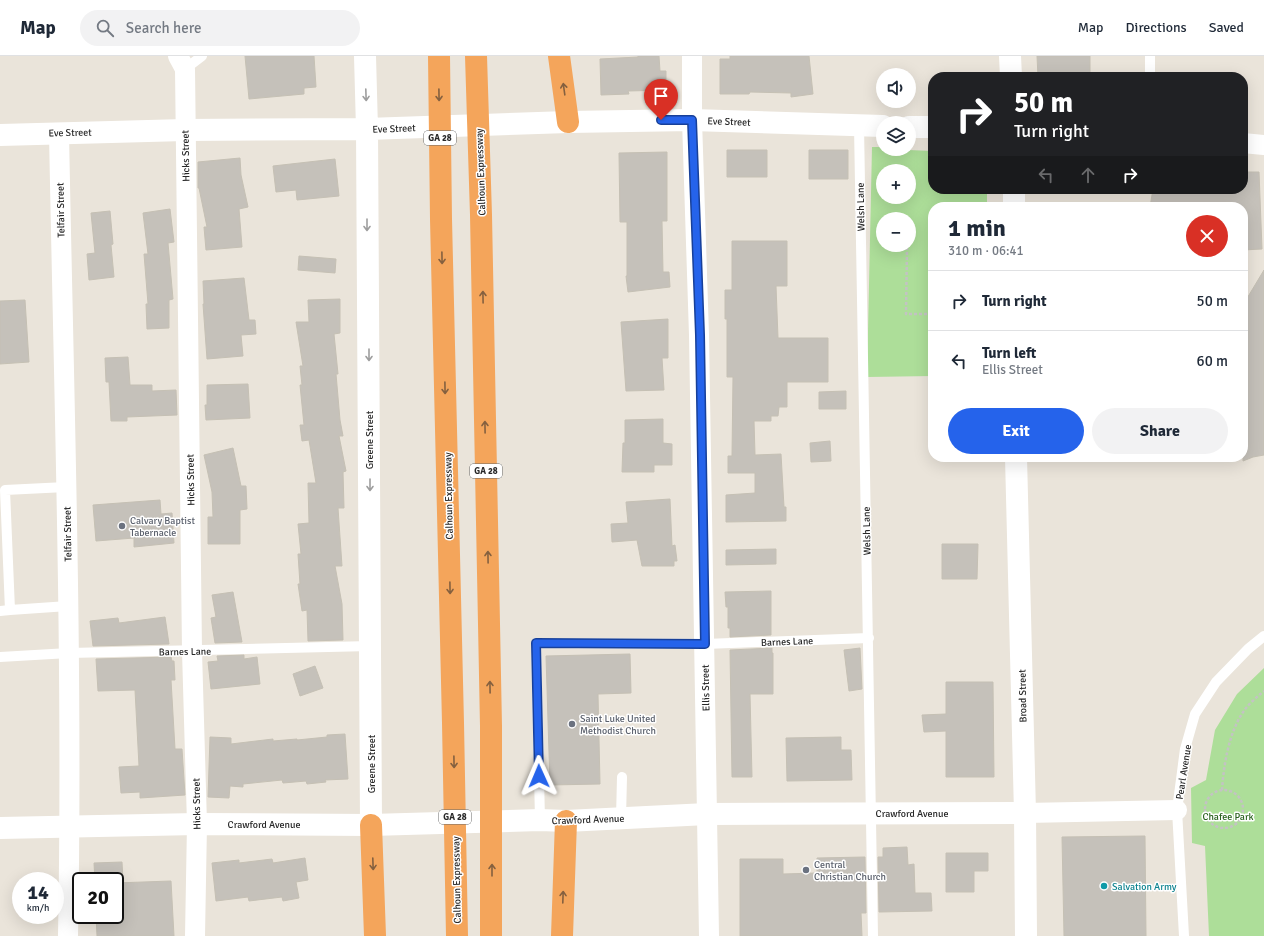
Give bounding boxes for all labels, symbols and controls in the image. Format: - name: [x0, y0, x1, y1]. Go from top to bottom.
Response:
- search box: [80, 10, 360, 46]
- text: Map: [20, 16, 56, 40]
- icon: search: [94, 17, 116, 39]
- text: Search here: [126, 19, 201, 37]
- text: Map: [1078, 19, 1104, 36]
- text: Directions: [1126, 19, 1187, 36]
- text: Saved: [1209, 19, 1244, 36]
- map controls: [876, 68, 916, 252]
- button: sound: [876, 68, 916, 108]
- pin: [644, 79, 678, 120]
- one-way arrow: [560, 83, 568, 96]
- icon: arrive: [650, 85, 672, 107]
- text: 50 m: [1014, 86, 1073, 120]
- one-way arrow: [362, 88, 370, 101]
- one-way arrow: [435, 88, 443, 101]
- icon: right: [948, 88, 1000, 140]
- street label: Eve Street: [707, 115, 751, 129]
- button: layers: [876, 116, 916, 156]
- text: Turn right: [1014, 120, 1089, 142]
- street label: Eve Street: [372, 122, 416, 136]
- street label: Eve Street: [48, 127, 92, 139]
- street label: Calhoun Expressway: [473, 128, 489, 216]
- street label: Hicks Street: [180, 129, 192, 182]
- road number: GA 28: [424, 131, 456, 145]
- button: +: [876, 164, 916, 204]
- icon: left: [1035, 164, 1057, 186]
- icon: ahead: [1077, 164, 1099, 186]
- icon: right: [1119, 164, 1141, 186]
- street label: Telfair Street: [55, 182, 67, 238]
- street label: Welsh Lane: [855, 183, 867, 231]
- button: −: [876, 212, 916, 252]
- text: 1 min: [948, 213, 1006, 243]
- button: close: [1186, 215, 1228, 257]
- one-way arrow: [364, 218, 371, 231]
- text: 310 m · 06:41: [948, 243, 1024, 259]
- one-way arrow: [438, 251, 446, 264]
- icon: right: [948, 290, 970, 312]
- one-way arrow: [479, 291, 487, 304]
- text: Turn right: [982, 292, 1047, 310]
- text: 50 m: [1197, 292, 1228, 310]
- text: Turn left: [982, 344, 1036, 362]
- one-way arrow: [365, 348, 373, 361]
- icon: left: [948, 350, 970, 372]
- text: 60 m: [1197, 352, 1228, 370]
- text: Ellis Street: [982, 362, 1043, 378]
- one-way arrow: [441, 381, 449, 394]
- button: Exit: [948, 408, 1084, 454]
- button: Share: [1092, 408, 1228, 454]
- street label: Greene Street: [364, 410, 376, 469]
- one-way arrow: [482, 421, 489, 434]
- street label: Calhoun Expressway: [442, 452, 456, 540]
- street label: Hicks Street: [185, 453, 197, 506]
- road number: GA 28: [470, 464, 502, 478]
- one-way arrow: [366, 478, 374, 491]
- street label: Telfair Street: [62, 506, 74, 562]
- street label: Welsh Lane: [861, 507, 873, 555]
- place label: Calvary Baptist Tabernacle: [130, 515, 195, 539]
- marker: Calvary Baptist Tabernacle: [117, 521, 127, 531]
- one-way arrow: [484, 551, 492, 564]
- one-way arrow: [446, 581, 454, 594]
- street label: Barnes Lane: [761, 635, 813, 649]
- street label: Barnes Lane: [159, 646, 211, 658]
- street label: Ellis Street: [700, 664, 712, 711]
- street label: Broad Street: [1017, 669, 1029, 723]
- one-way arrow: [487, 681, 494, 694]
- place label: Saint Luke United Methodist Church: [580, 713, 656, 737]
- marker: Saint Luke United Methodist Church: [567, 719, 577, 729]
- street label: Greene Street: [366, 734, 378, 793]
- street label: Pearl Avenue: [1174, 744, 1194, 801]
- one-way arrow: [450, 755, 458, 768]
- position arrow: [518, 755, 560, 797]
- street label: Hicks Street: [191, 777, 203, 830]
- street label: Crawford Avenue: [876, 808, 948, 820]
- road number: GA 28: [439, 810, 471, 824]
- park label: Chafee Park: [1202, 811, 1254, 823]
- street label: Crawford Avenue: [551, 813, 625, 827]
- street label: Crawford Avenue: [228, 819, 300, 831]
- street label: Calhoun Expressway: [450, 836, 464, 924]
- one-way arrow: [369, 857, 376, 870]
- place label: Central Christian Church: [814, 859, 886, 883]
- one-way arrow: [488, 864, 495, 877]
- marker: Central Christian Church: [801, 865, 811, 875]
- speed limit sign: 20: [72, 872, 124, 924]
- text: 14: [27, 880, 49, 905]
- marker: Salvation Army: [1099, 881, 1109, 891]
- place label: Salvation Army: [1112, 881, 1177, 893]
- one-way arrow: [559, 891, 567, 904]
- text: km/h: [27, 902, 49, 914]

